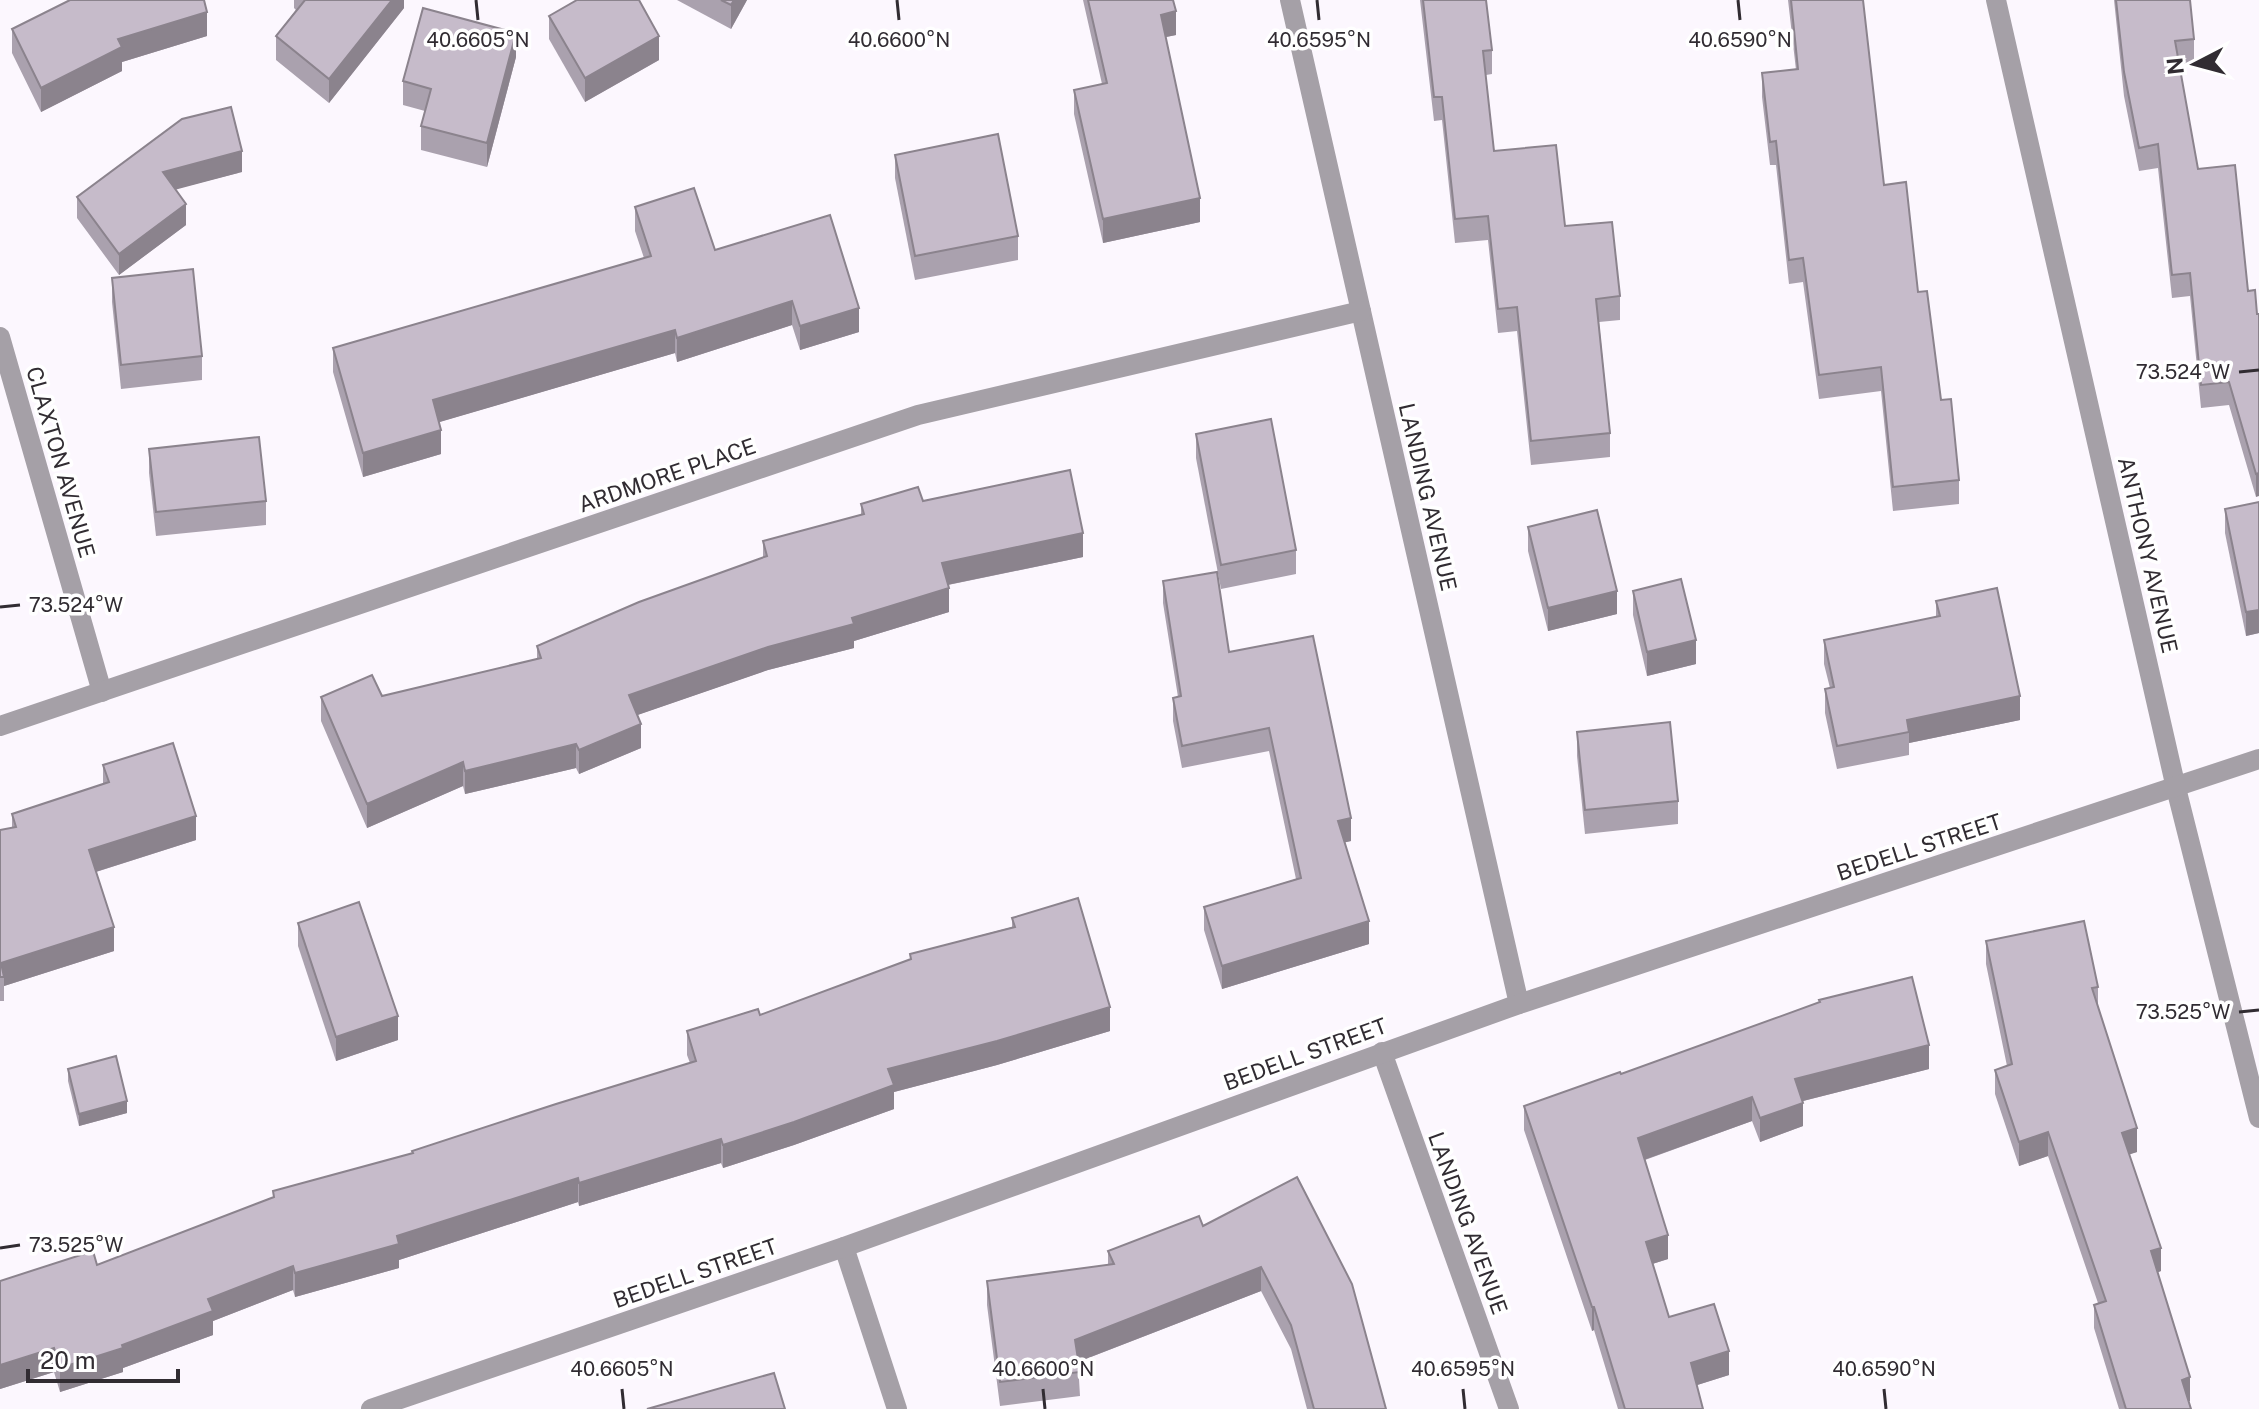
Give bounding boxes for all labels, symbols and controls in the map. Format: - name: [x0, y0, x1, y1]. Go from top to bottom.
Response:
- north arrow: [2155, 24, 2235, 104]
- text: 40.6605°N: [426, 28, 530, 52]
- text: 40.6600°N: [848, 28, 950, 52]
- text: 40.6595°N: [1267, 28, 1371, 52]
- text: 40.6590°N: [1688, 28, 1792, 52]
- text: N: [2161, 56, 2189, 76]
- text: 73.524°W: [2136, 360, 2230, 384]
- street label: CLAXTON AVENUE: [21, 363, 101, 561]
- street label: LANDING AVENUE: [1394, 401, 1462, 593]
- street label: ARDMORE PLACE: [575, 432, 759, 518]
- street label: ANTHONY AVENUE: [2113, 454, 2183, 656]
- text: 73.524°W: [29, 593, 123, 617]
- street label: BEDELL STREET: [1833, 808, 2005, 886]
- text: 73.525°W: [2136, 1000, 2230, 1024]
- street label: BEDELL STREET: [1220, 1012, 1390, 1096]
- street label: LANDING AVENUE: [1423, 1128, 1513, 1318]
- text: 73.525°W: [29, 1233, 123, 1257]
- street label: BEDELL STREET: [610, 1233, 780, 1313]
- scale bar: [28, 1333, 178, 1383]
- text: 20 m: [40, 1346, 96, 1374]
- text: 40.6605°N: [570, 1357, 674, 1381]
- text: 40.6600°N: [992, 1357, 1094, 1381]
- text: 40.6595°N: [1411, 1357, 1515, 1381]
- text: 40.6590°N: [1832, 1357, 1936, 1381]

